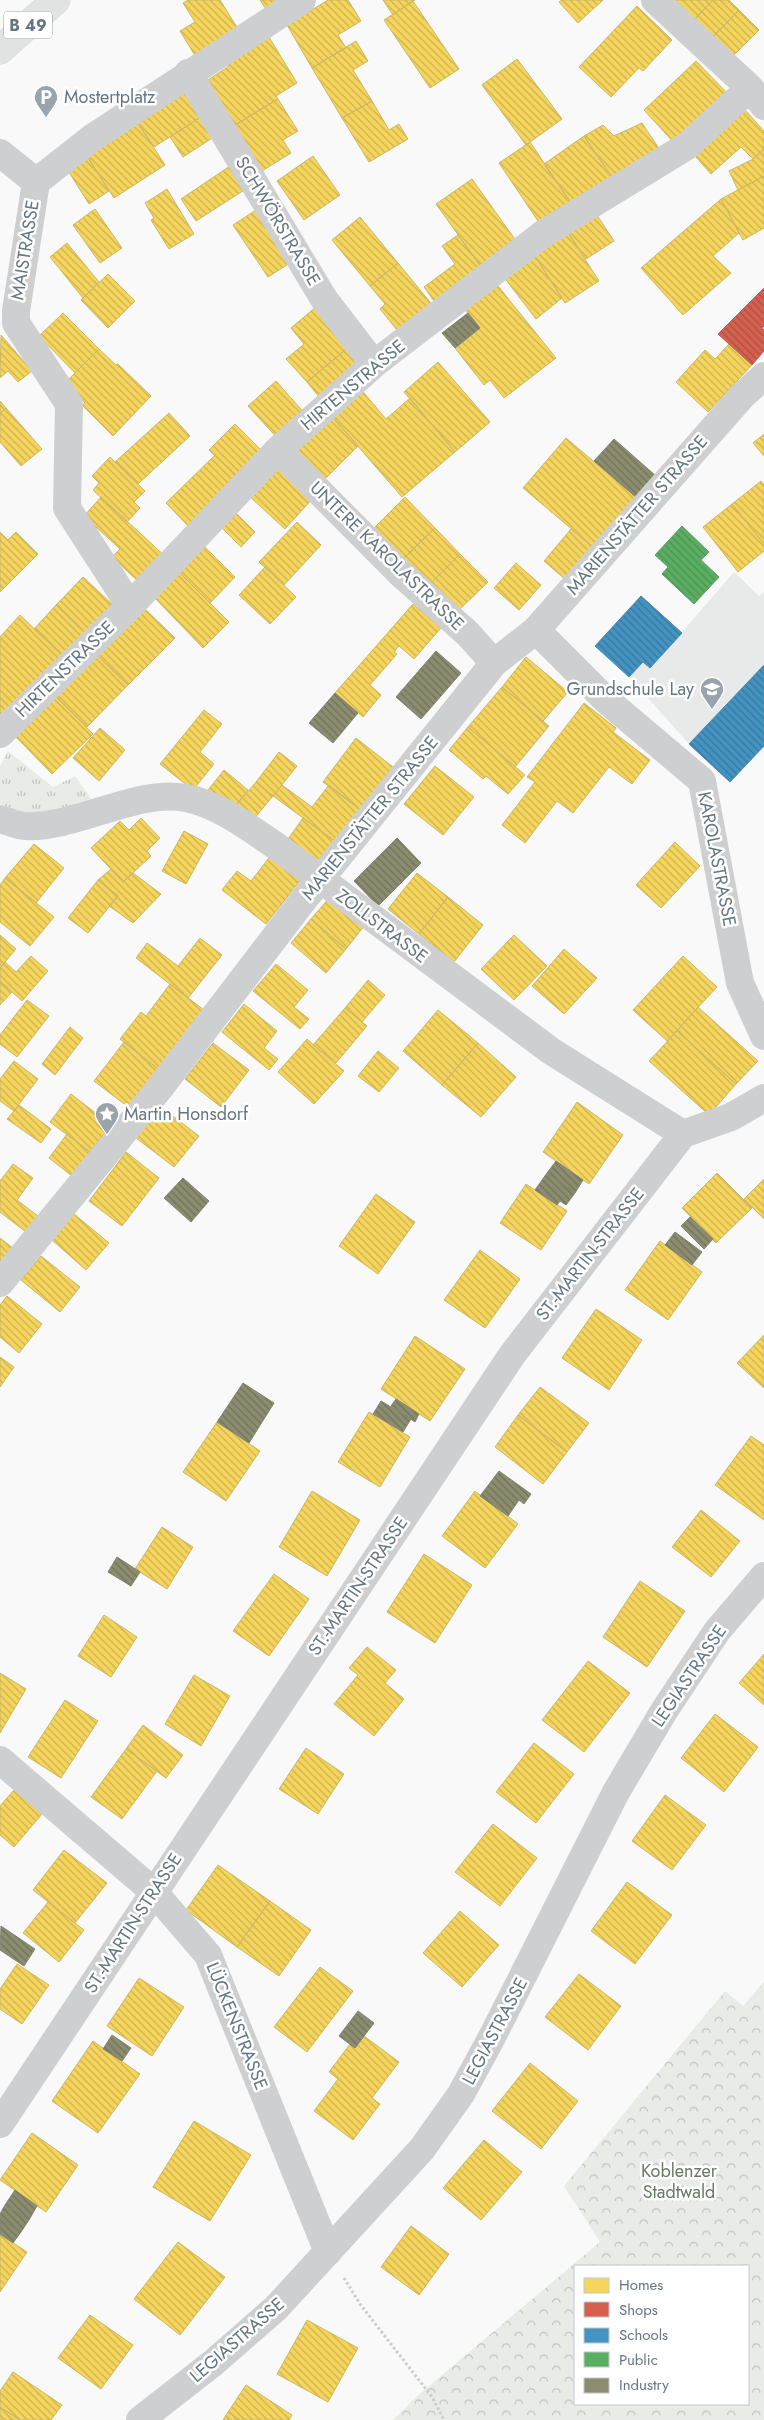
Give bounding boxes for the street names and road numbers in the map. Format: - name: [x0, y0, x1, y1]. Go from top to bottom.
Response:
- road number: B 49: [4, 12, 52, 38]
- street label: SCHWÖRSTRASSE: [229, 151, 327, 291]
- street label: MAISTRASSE: [4, 198, 46, 302]
- street label: HIRTENSTRASSE: [295, 333, 411, 437]
- street label: MARIENSTÄTTER STRASSE: [560, 429, 714, 601]
- street label: UNTERE KAROLASTRASSE: [304, 475, 470, 637]
- street label: HIRTENSTRASSE: [9, 615, 121, 723]
- street label: MARIENSTÄTTER STRASSE: [296, 730, 444, 906]
- street label: KAROLASTRASSE: [691, 789, 743, 929]
- street label: ZOLLSTRASSE: [331, 883, 433, 969]
- street label: ST.-MARTIN-STRASSE: [530, 1182, 650, 1326]
- street label: ST.-MARTIN-STRASSE: [302, 1511, 414, 1661]
- street label: LEGIASTRASSE: [645, 1620, 733, 1732]
- street label: ST.-MARTIN-STRASSE: [78, 1848, 188, 1998]
- street label: LÜCKENSTRASSE: [200, 1958, 274, 2094]
- street label: LEGIASTRASSE: [456, 1973, 534, 2089]
- street label: LEGIASTRASSE: [184, 2291, 290, 2389]

